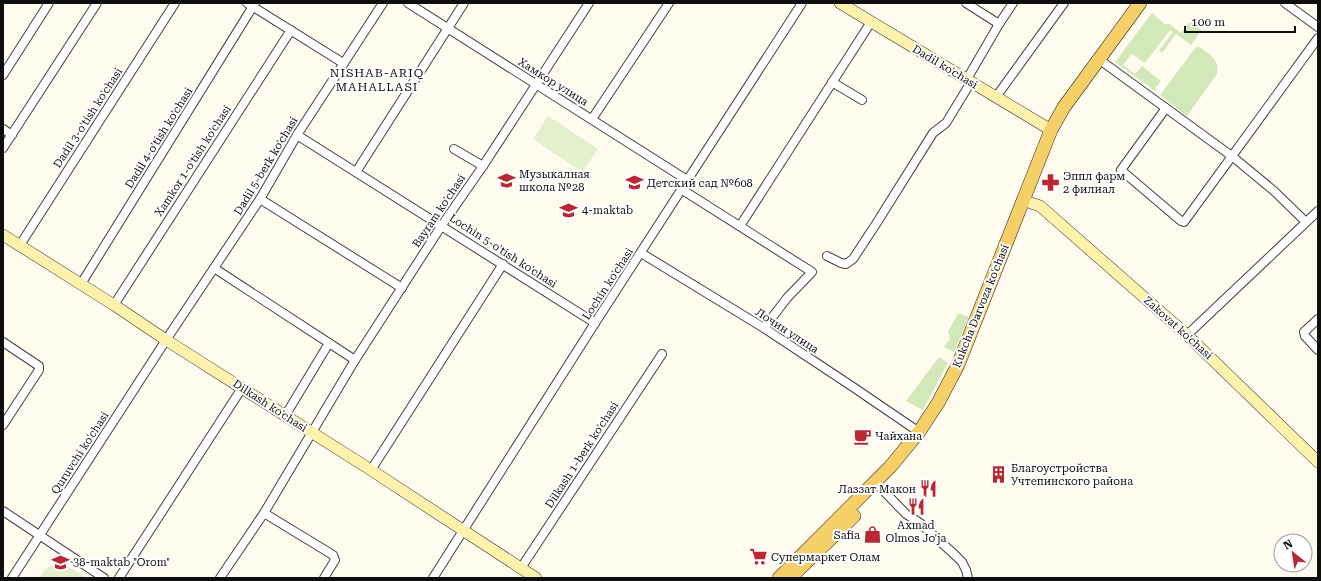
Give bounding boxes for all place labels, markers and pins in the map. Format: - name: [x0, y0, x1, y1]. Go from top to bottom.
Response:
- place label: Музыкалная школа №28: [519, 168, 590, 194]
- school or university icon: Музыкалная школа №28: [496, 170, 516, 190]
- place label: Эппл фарм 2 филиал: [1063, 170, 1125, 196]
- pharmacy icon: Эппл фарм 2 филиал: [1040, 172, 1060, 192]
- school or university icon: Детский сад №608: [624, 173, 644, 193]
- place label: Детский сад №608: [647, 177, 753, 190]
- school or university icon: 4-maktab: [559, 200, 579, 220]
- place label: 4-maktab: [582, 204, 633, 217]
- cafe icon: Чайхана: [852, 426, 872, 446]
- place label: Чайхана: [875, 430, 922, 443]
- place label: Благоустройства Учтепинского района: [1011, 462, 1133, 488]
- building icon: Благоустройства Учтепинского района: [988, 464, 1008, 484]
- restaurant icon: Лаззат Макон: [919, 479, 939, 499]
- place label: Лаззат Макон: [838, 483, 916, 496]
- restaurant icon: Axmad Olmos Jo'ja: [906, 497, 926, 517]
- place label: Axmad Olmos Jo'ja: [885, 519, 947, 545]
- shop icon: Safia: [863, 525, 883, 545]
- place label: Safia: [834, 529, 860, 542]
- supermarket icon: Супермаркет Олам: [748, 547, 768, 567]
- place label: Супермаркет Олам: [771, 551, 880, 564]
- school or university icon: 38-maktab "Orom": [50, 552, 70, 572]
- place label: 38-maktab "Orom": [73, 556, 170, 569]

